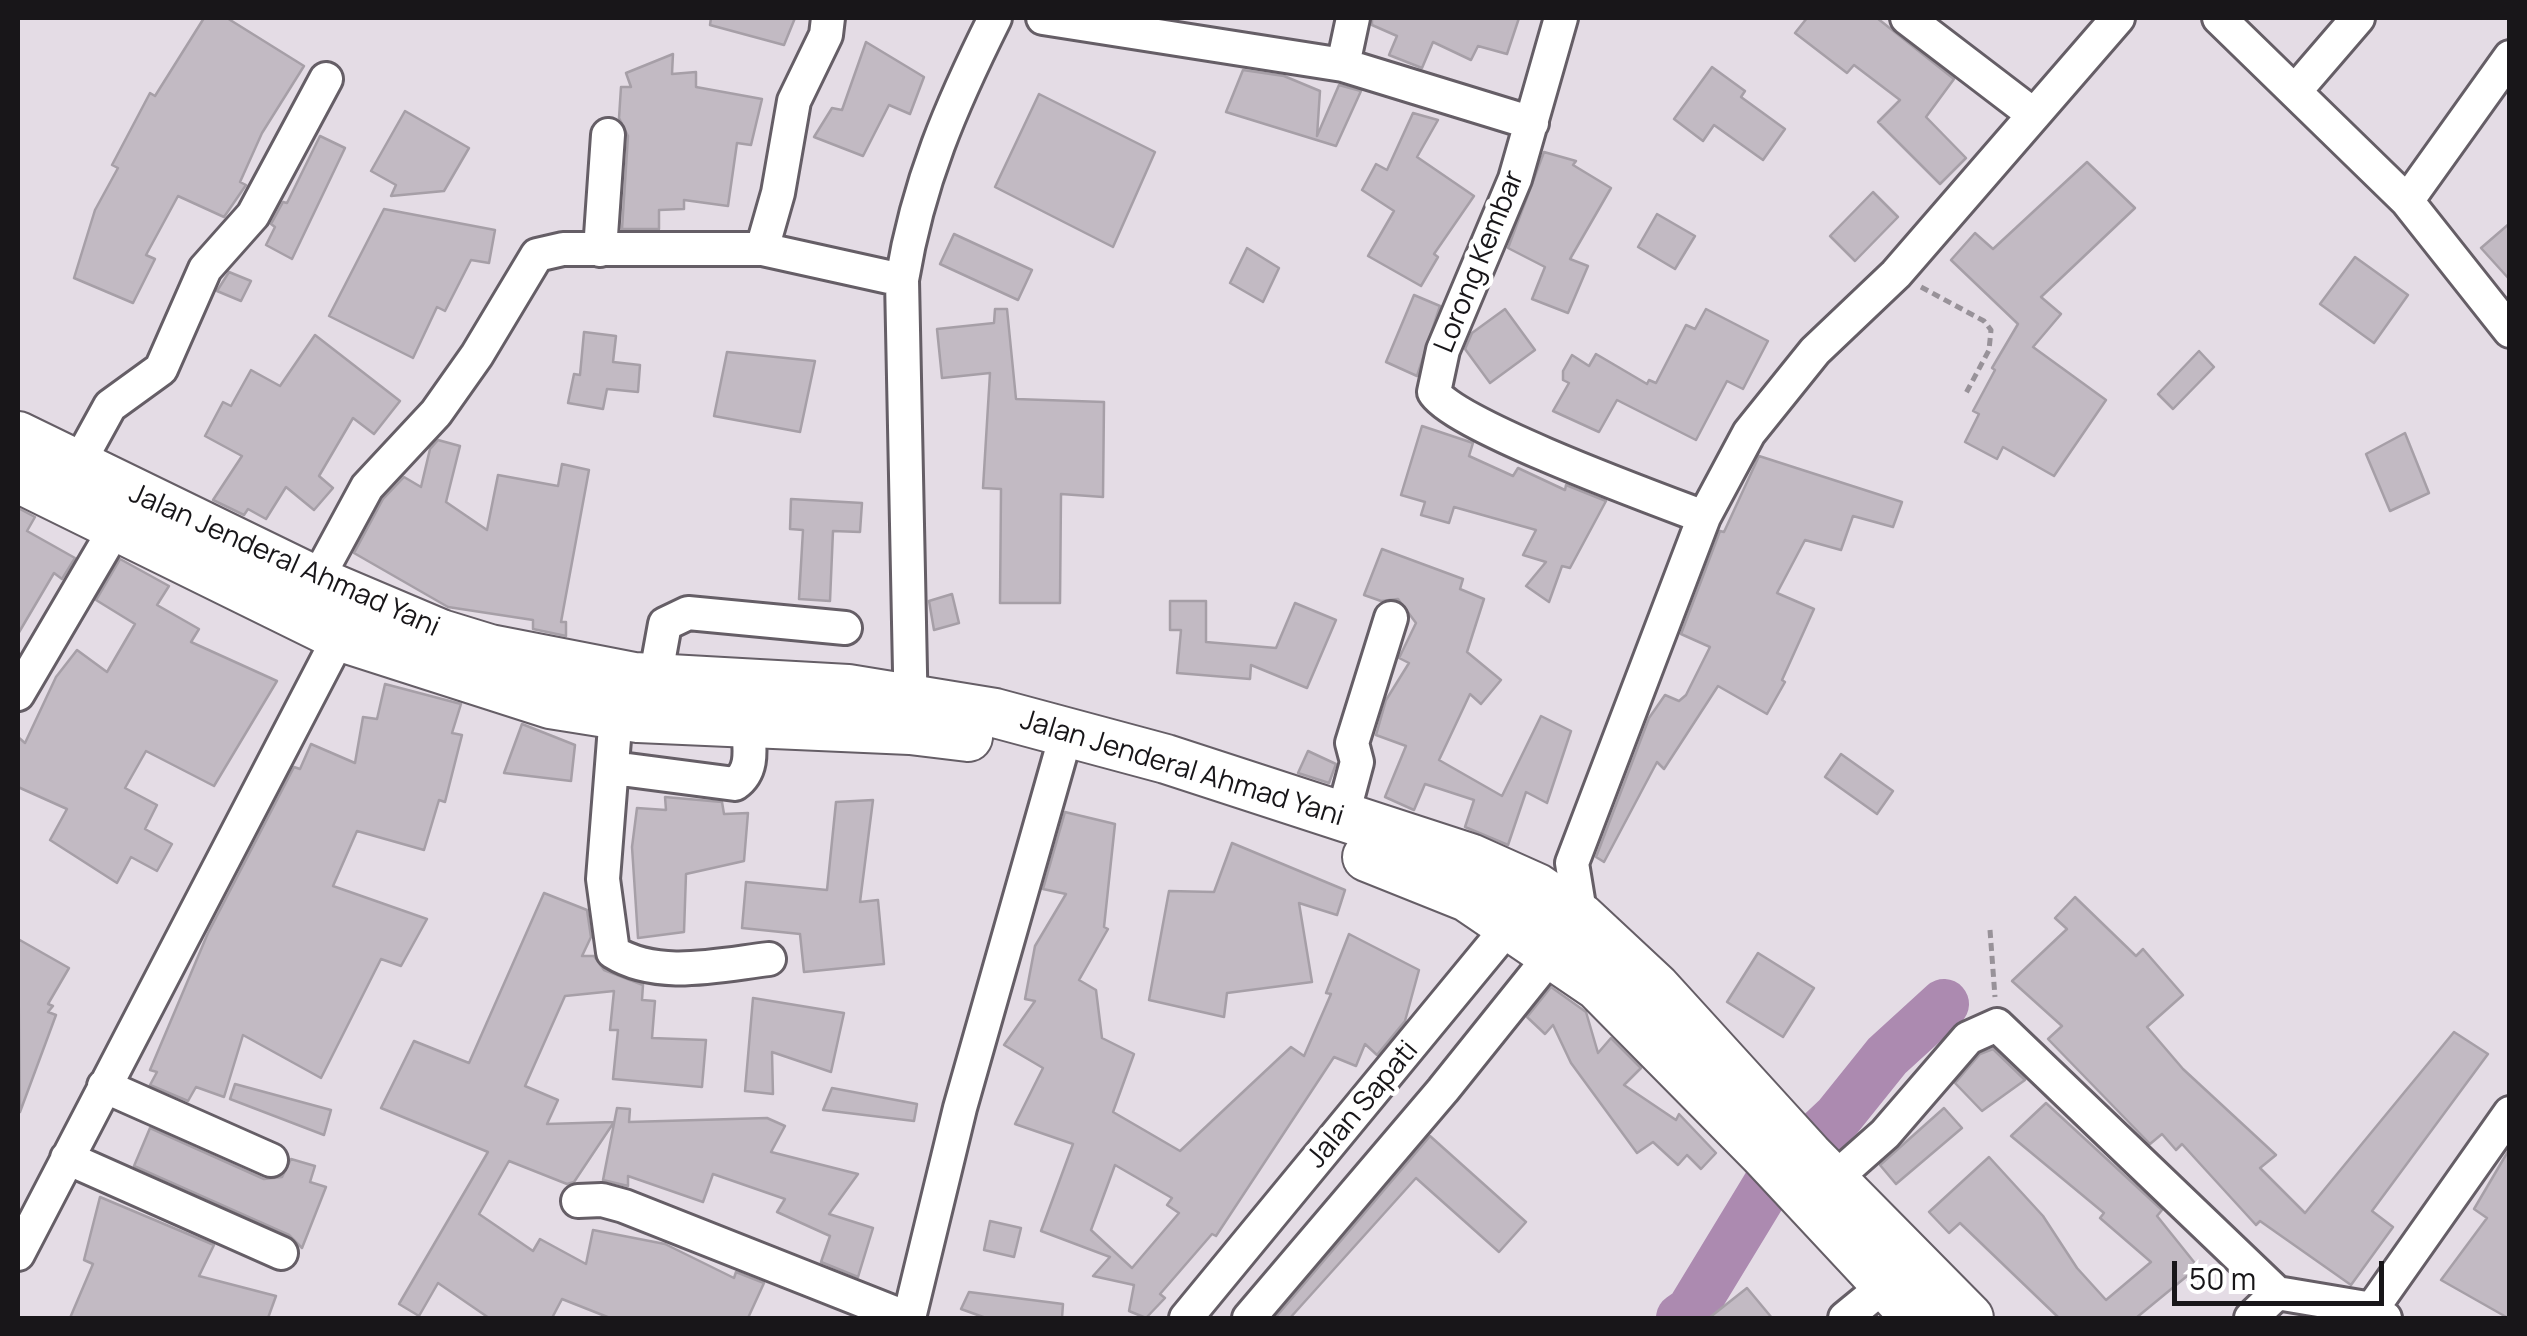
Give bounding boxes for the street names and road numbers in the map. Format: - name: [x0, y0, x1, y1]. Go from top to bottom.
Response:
- street label: Lorong Kembar: [1428, 166, 1532, 358]
- street label: Jalan Jenderal Ahmad Yani: [124, 477, 444, 645]
- street label: Jalan Jenderal Ahmad Yani: [1016, 704, 1348, 834]
- street label: Jalan Sapati: [1300, 1035, 1426, 1175]

